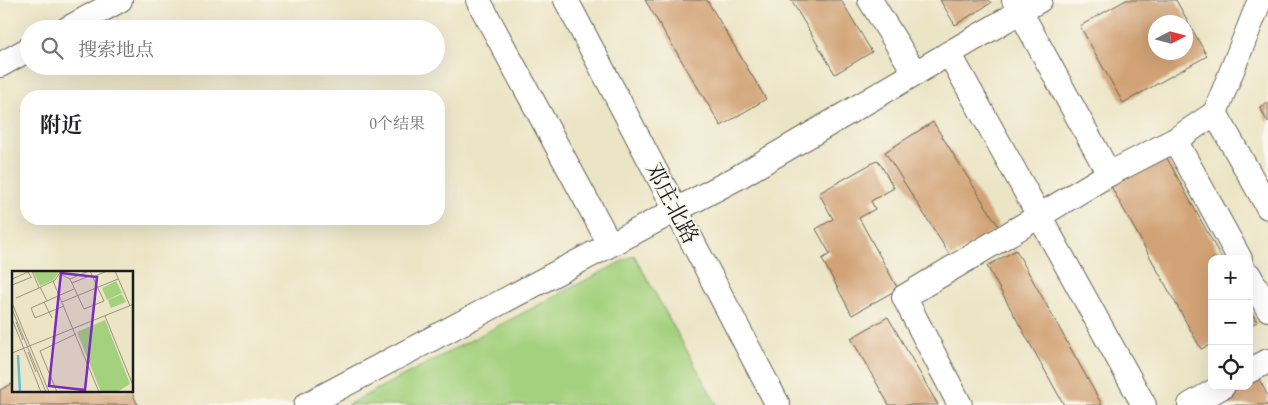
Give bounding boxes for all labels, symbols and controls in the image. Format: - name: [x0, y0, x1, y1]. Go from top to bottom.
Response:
- north arrow: [1148, 15, 1193, 60]
- search box: [20, 20, 445, 75]
- icon: search: [38, 34, 66, 62]
- text: 搜索地点: [78, 37, 154, 62]
- text: 附近: [40, 111, 82, 138]
- text: 0个结果: [369, 113, 425, 134]
- street label: 邓庄北路: [639, 157, 705, 249]
- map controls: [1208, 255, 1253, 390]
- button: +: [1208, 255, 1253, 300]
- inset map: [12, 271, 134, 392]
- button: −: [1208, 300, 1253, 345]
- button: locate: [1208, 345, 1253, 390]

